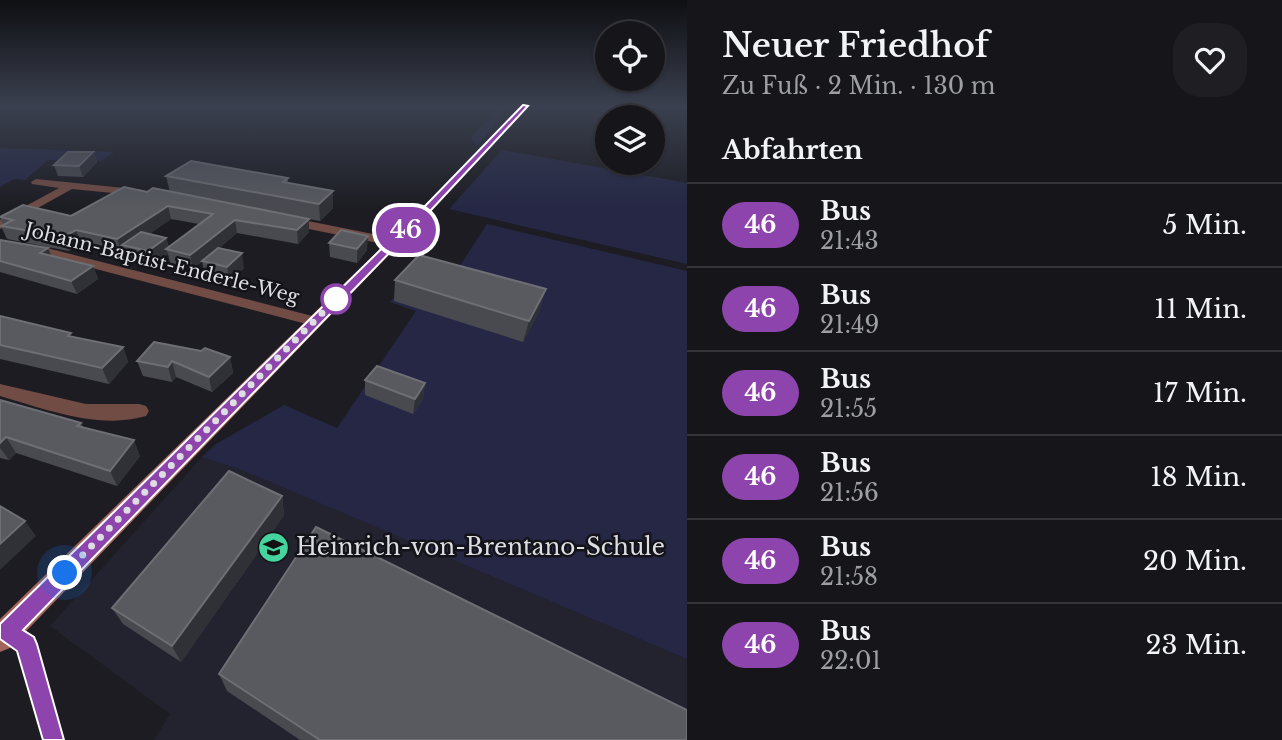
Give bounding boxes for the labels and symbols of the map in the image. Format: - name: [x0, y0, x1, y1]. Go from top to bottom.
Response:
- line badge: 46: [374, 207, 438, 253]
- street label: Johann-Baptist-Enderle-Weg: [20, 217, 302, 308]
- unlabelled marker: [321, 284, 351, 314]
- school or university icon: Heinrich-von-Brentano-Schule: [256, 530, 290, 564]
- place label: Heinrich-von-Brentano-Schule: [296, 533, 665, 561]
- your location: [47, 555, 82, 590]

